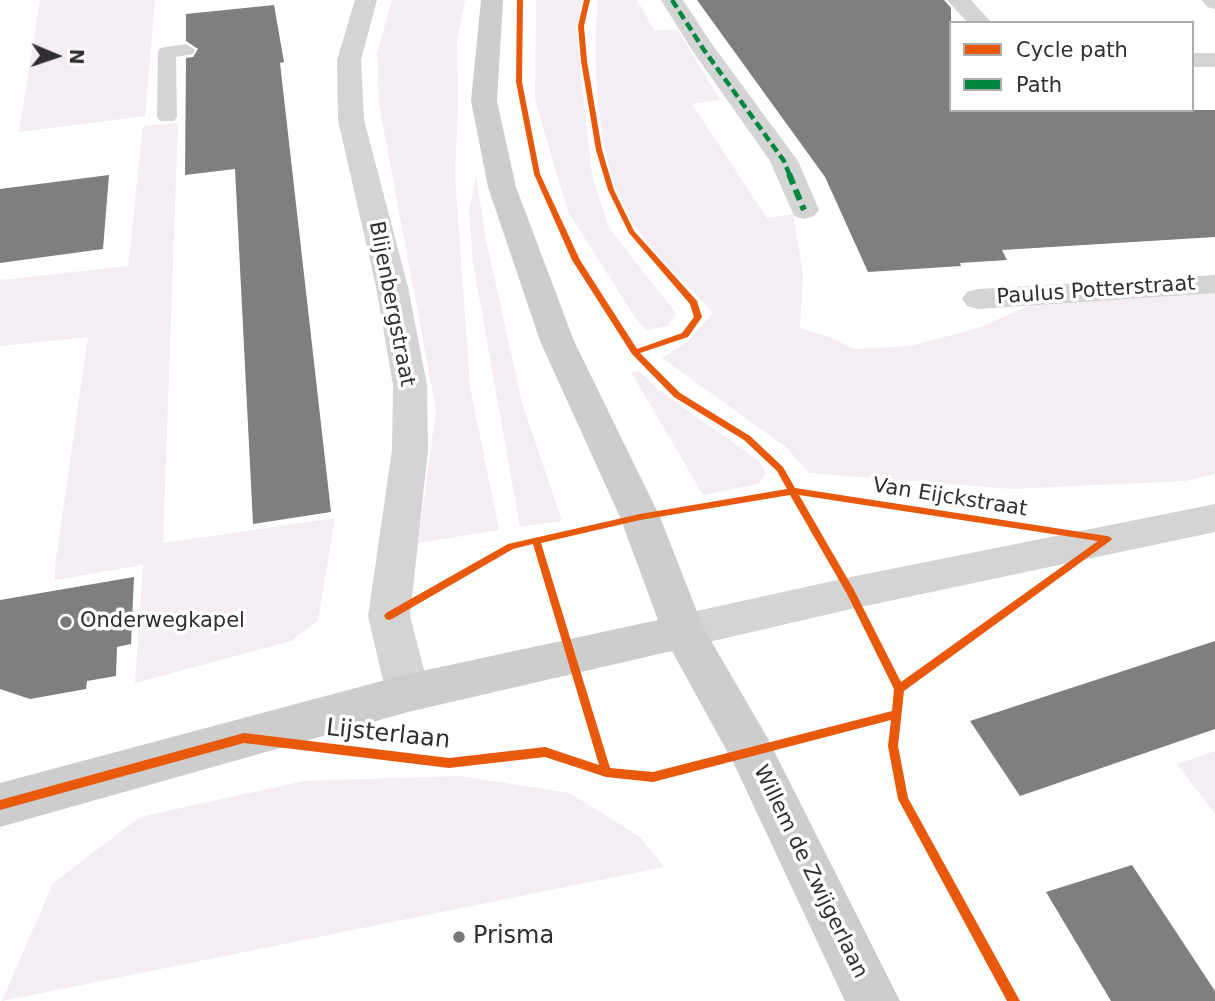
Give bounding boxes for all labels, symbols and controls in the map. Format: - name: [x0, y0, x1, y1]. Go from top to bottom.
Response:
- north arrow: [21, 21, 91, 91]
- legend: [949, 21, 1194, 112]
- text: Cycle path: [1016, 38, 1128, 62]
- text: N: [66, 48, 88, 65]
- text: Path: [1016, 73, 1062, 97]
- street label: Blijenbergstraat: [363, 219, 419, 389]
- street label: Paulus Potterstraat: [996, 271, 1196, 311]
- street label: Van Eijckstraat: [871, 473, 1029, 523]
- place label: Onderwegkapel: [80, 609, 245, 635]
- marker: Onderwegkapel: [58, 614, 74, 630]
- street label: Lijsterlaan: [325, 714, 451, 756]
- street label: Willem de Zwijgerlaan: [747, 761, 873, 983]
- place label: Prisma: [473, 923, 554, 951]
- marker: Prisma: [451, 929, 467, 945]

